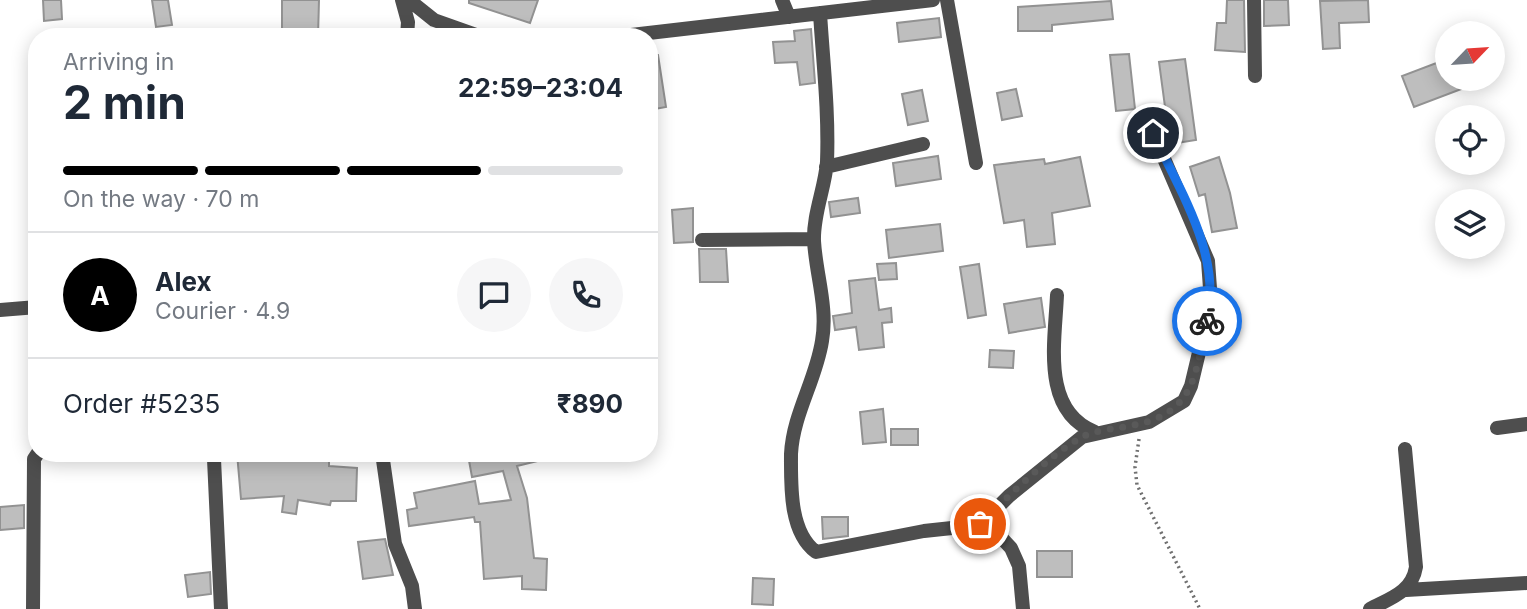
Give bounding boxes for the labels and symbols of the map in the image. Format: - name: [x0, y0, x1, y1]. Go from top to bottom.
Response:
- north arrow: [1435, 21, 1505, 91]
- pin: [1123, 103, 1183, 163]
- courier: [1172, 286, 1242, 356]
- pin: [950, 494, 1010, 554]

